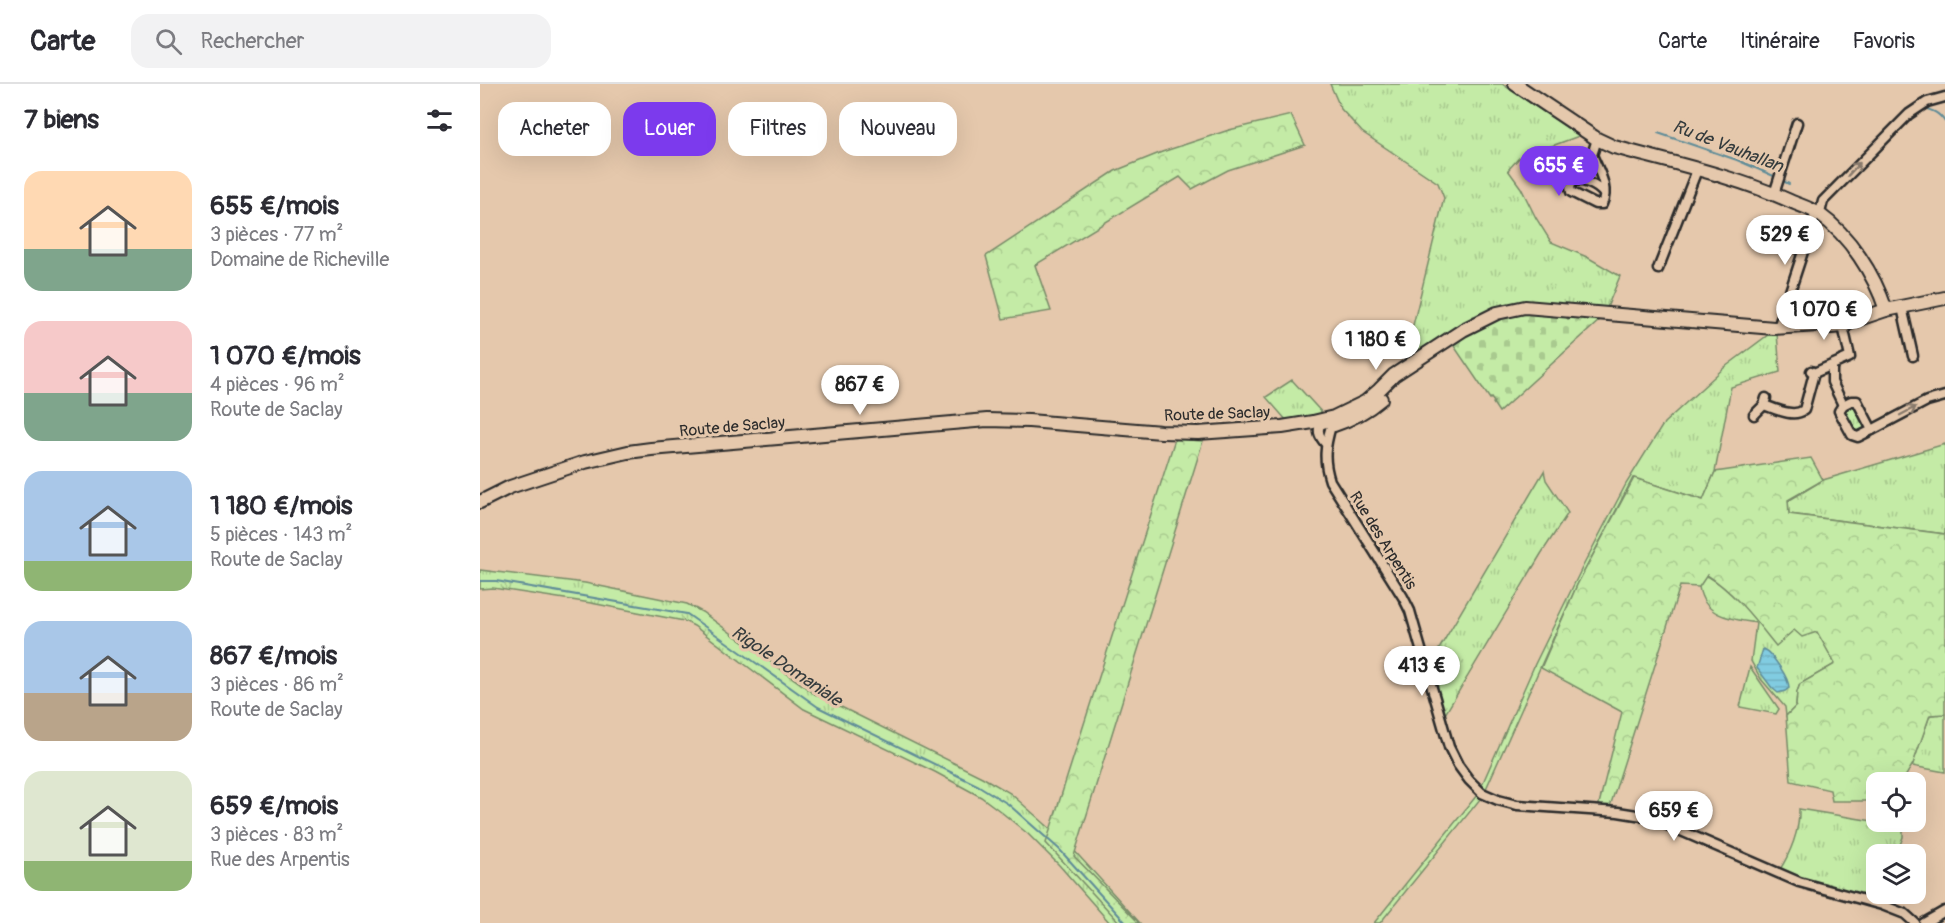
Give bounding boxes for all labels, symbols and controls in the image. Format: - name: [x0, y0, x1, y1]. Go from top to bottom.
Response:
- search box: [131, 14, 551, 68]
- text: Carte: [30, 24, 95, 59]
- icon: search: [152, 25, 185, 58]
- text: Rechercher: [200, 27, 304, 55]
- text: Carte: [1658, 28, 1707, 55]
- text: Itinéraire: [1740, 28, 1820, 55]
- text: Favoris: [1853, 28, 1915, 55]
- chip: Acheter: [498, 102, 611, 156]
- chip: Louer: [623, 102, 716, 156]
- chip: Filtres: [728, 102, 827, 156]
- chip: Nouveau: [839, 102, 957, 156]
- text: 7 biens: [24, 104, 99, 136]
- icon: filters: [423, 104, 456, 137]
- water label: Ru de Vauhallan: [1669, 115, 1787, 178]
- pin: 655 €: [1517, 146, 1601, 197]
- text: 655 €: [1534, 153, 1584, 178]
- one-way arrow: [1847, 161, 1861, 176]
- text: 655 €/mois: [210, 190, 339, 222]
- icon: home: [72, 195, 144, 267]
- pin: 529 €: [1743, 215, 1827, 266]
- text: 3 pièces · 77 m²: [210, 222, 343, 247]
- text: 529 €: [1760, 222, 1810, 247]
- text: Domaine de Richeville: [210, 247, 389, 272]
- pin: 1 070 €: [1769, 290, 1879, 341]
- text: 1 070 €: [1790, 297, 1858, 322]
- pin: 1 180 €: [1321, 320, 1431, 371]
- text: 1 180 €: [1345, 327, 1407, 352]
- text: 1 070 €/mois: [210, 340, 361, 372]
- icon: home: [72, 345, 144, 417]
- pin: 867 €: [818, 365, 902, 416]
- text: 4 pièces · 96 m²: [210, 372, 345, 397]
- text: 867 €: [835, 372, 885, 397]
- text: Route de Saclay: [210, 397, 343, 422]
- street label: Route de Saclay: [1164, 402, 1271, 426]
- one-way arrow: [1899, 405, 1916, 417]
- street label: Route de Saclay: [678, 412, 786, 442]
- street label: Rue des Arpentis: [1345, 488, 1421, 593]
- text: 1 180 €/mois: [210, 490, 352, 522]
- icon: home: [72, 495, 144, 567]
- text: 5 pièces · 143 m²: [210, 522, 352, 547]
- text: Route de Saclay: [210, 547, 343, 572]
- water label: Rigole Domaniale: [727, 621, 848, 713]
- text: 867 €/mois: [210, 640, 337, 672]
- icon: home: [72, 645, 144, 717]
- pin: 413 €: [1380, 646, 1464, 697]
- text: 413 €: [1398, 653, 1446, 678]
- text: 3 pièces · 86 m²: [210, 672, 344, 697]
- text: Route de Saclay: [210, 697, 343, 722]
- map controls: [1866, 772, 1926, 904]
- button: locate: [1866, 772, 1926, 832]
- text: 659 €/mois: [210, 790, 338, 822]
- pin: 659 €: [1632, 791, 1716, 842]
- icon: home: [72, 795, 144, 867]
- text: 659 €: [1649, 798, 1699, 823]
- text: 3 pièces · 83 m²: [210, 822, 343, 847]
- button: layers: [1866, 844, 1926, 904]
- text: Rue des Arpentis: [210, 847, 350, 872]

